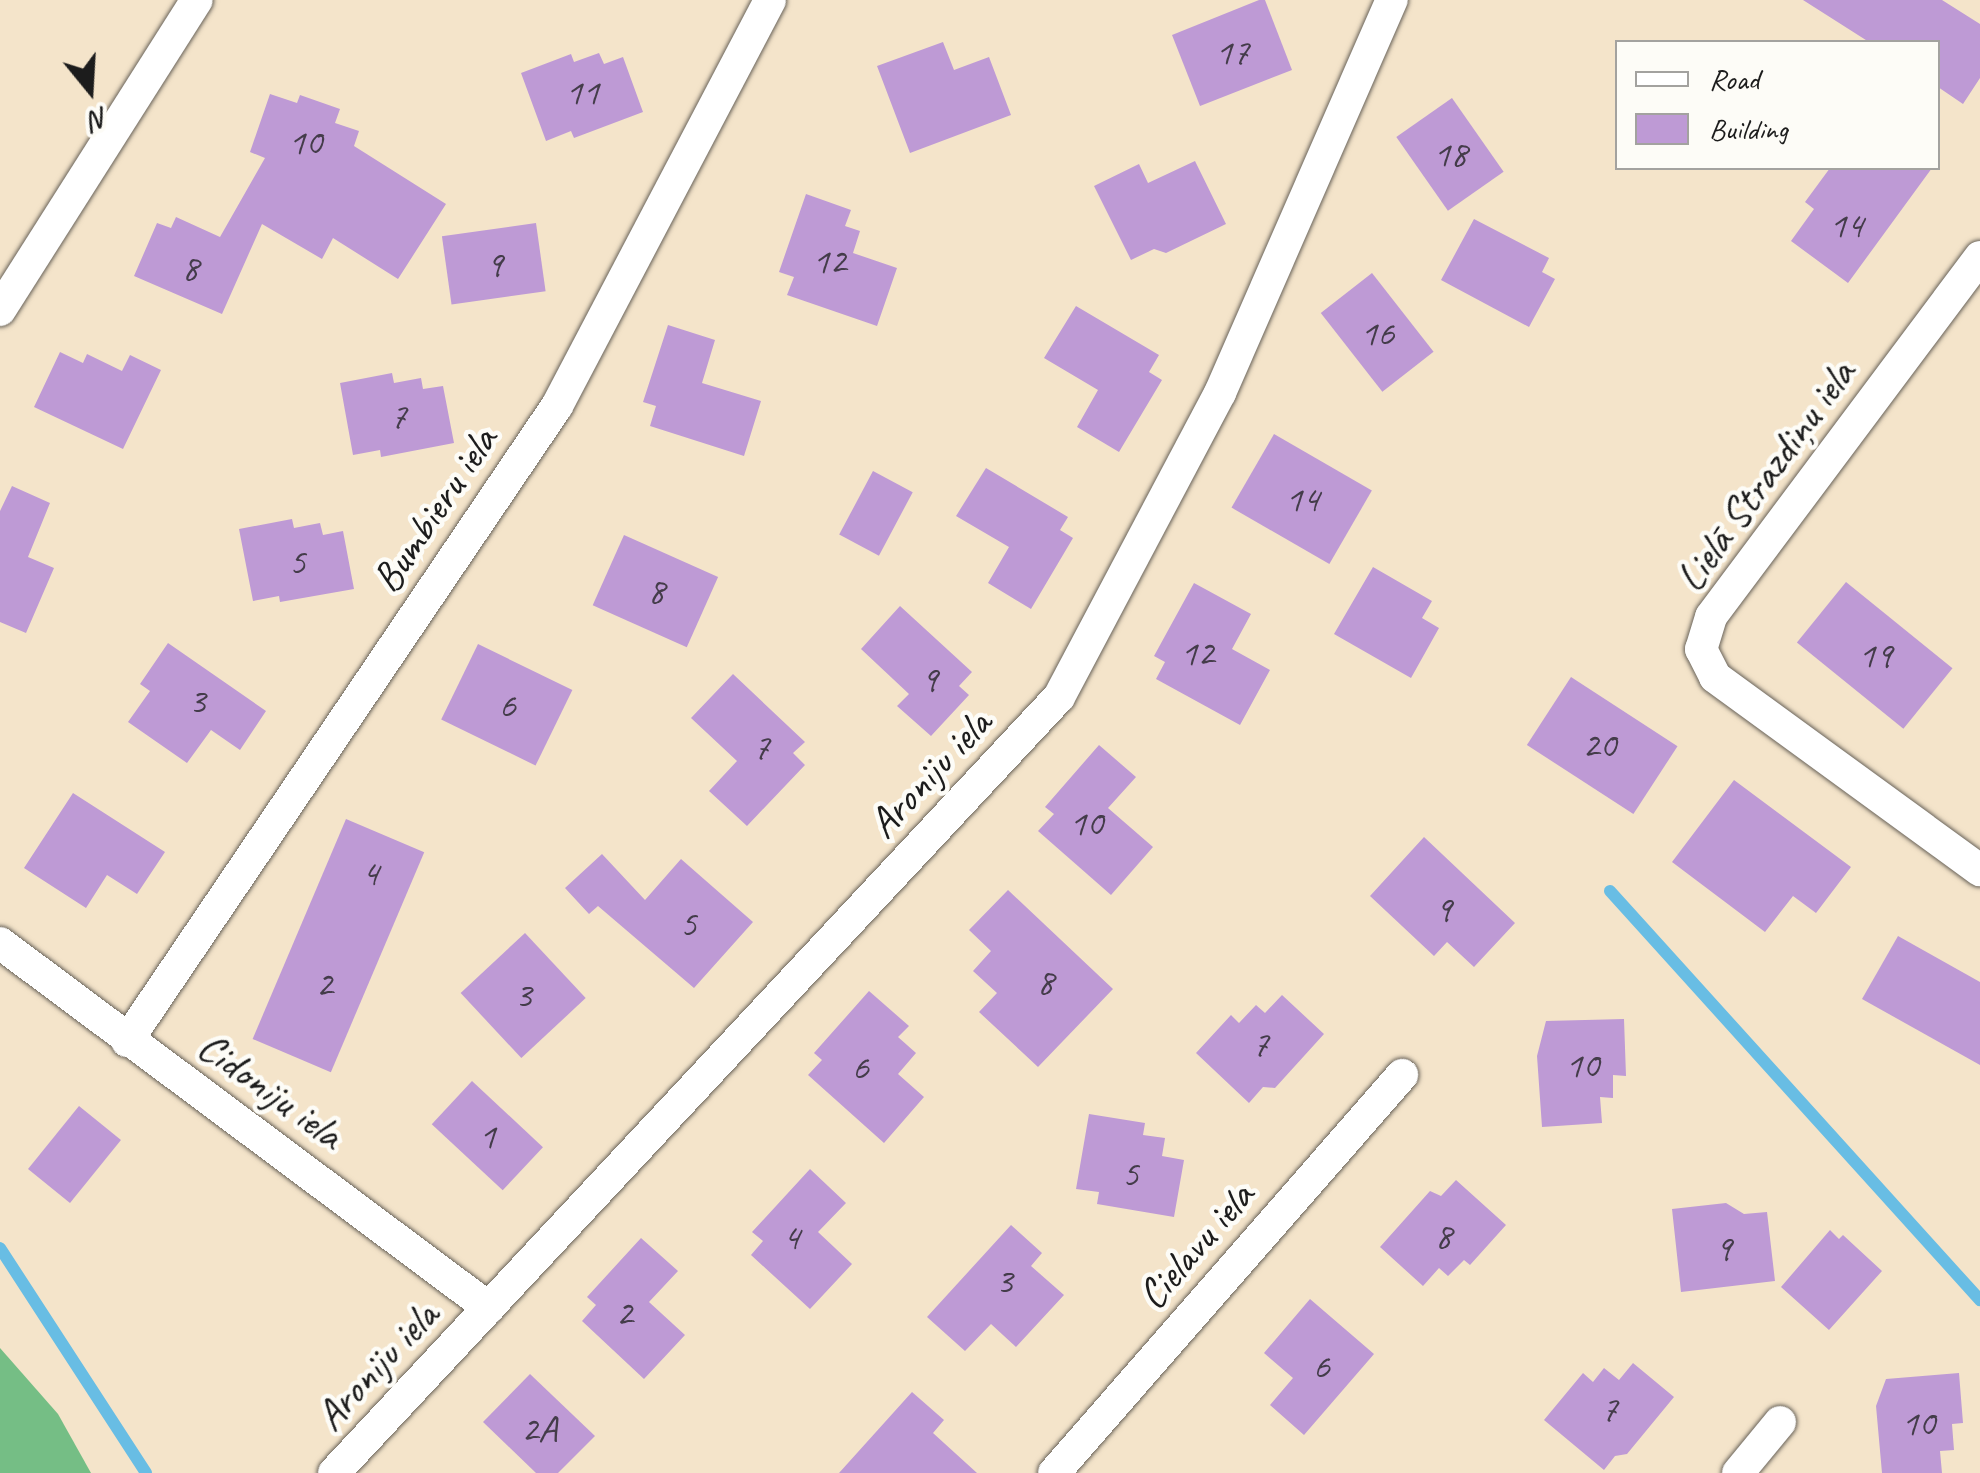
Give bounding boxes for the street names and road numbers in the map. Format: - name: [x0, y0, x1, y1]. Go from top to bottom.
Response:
- street label: Lielā Strazdiņu iela: [1666, 351, 1866, 601]
- street label: Bumbieru iela: [362, 418, 508, 602]
- street label: Aroniju iela: [858, 699, 1002, 849]
- street label: Cidoniju iela: [188, 1022, 352, 1160]
- street label: Cielavu iela: [1127, 1172, 1265, 1320]
- street label: Aroniju iela: [305, 1291, 449, 1441]

